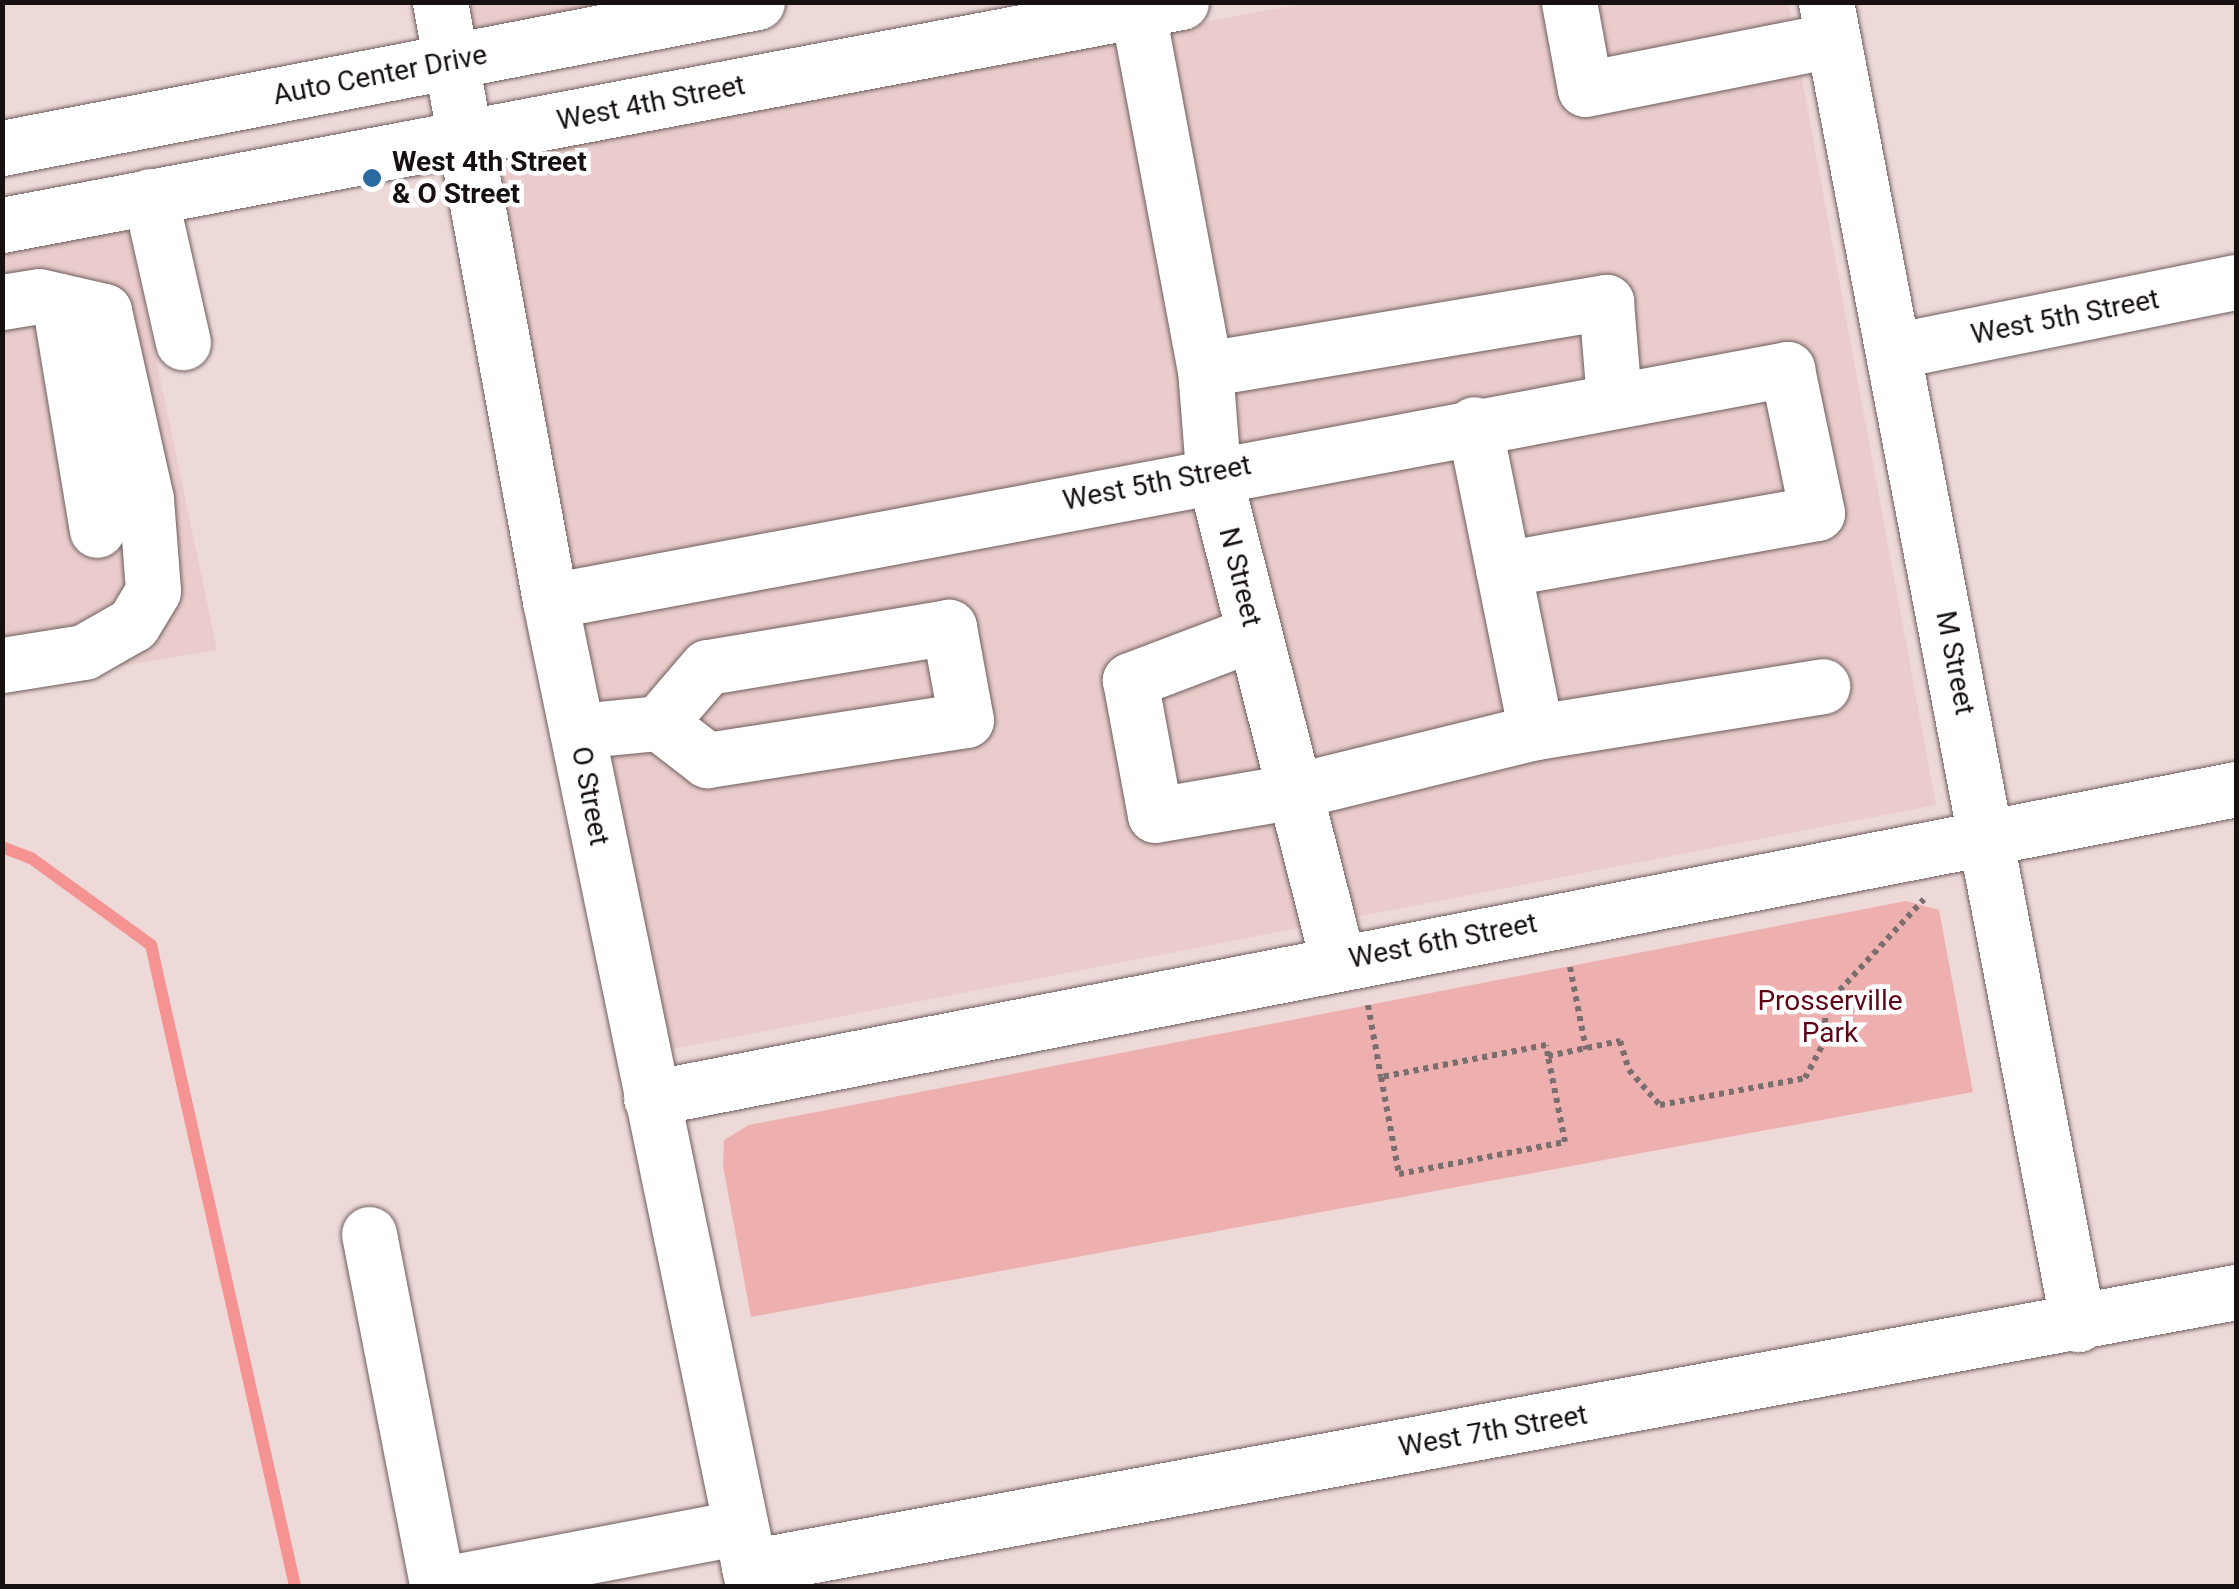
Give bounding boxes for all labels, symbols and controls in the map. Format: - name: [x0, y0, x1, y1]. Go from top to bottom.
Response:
- street label: Auto Center Drive: [270, 38, 490, 112]
- street label: West 4th Street: [554, 68, 748, 138]
- place label: West 4th Street & O Street: [392, 145, 587, 211]
- marker: West 4th Street & O Street: [361, 167, 383, 189]
- street label: West 5th Street: [1968, 282, 2162, 352]
- street label: West 5th Street: [1060, 448, 1254, 518]
- street label: N Street: [1212, 524, 1268, 630]
- street label: M Street: [1928, 608, 1982, 718]
- street label: O Street: [564, 744, 616, 848]
- street label: West 6th Street: [1346, 906, 1540, 976]
- park label: Prosserville Park: [1757, 984, 1903, 1050]
- street label: West 7th Street: [1396, 1398, 1590, 1464]

